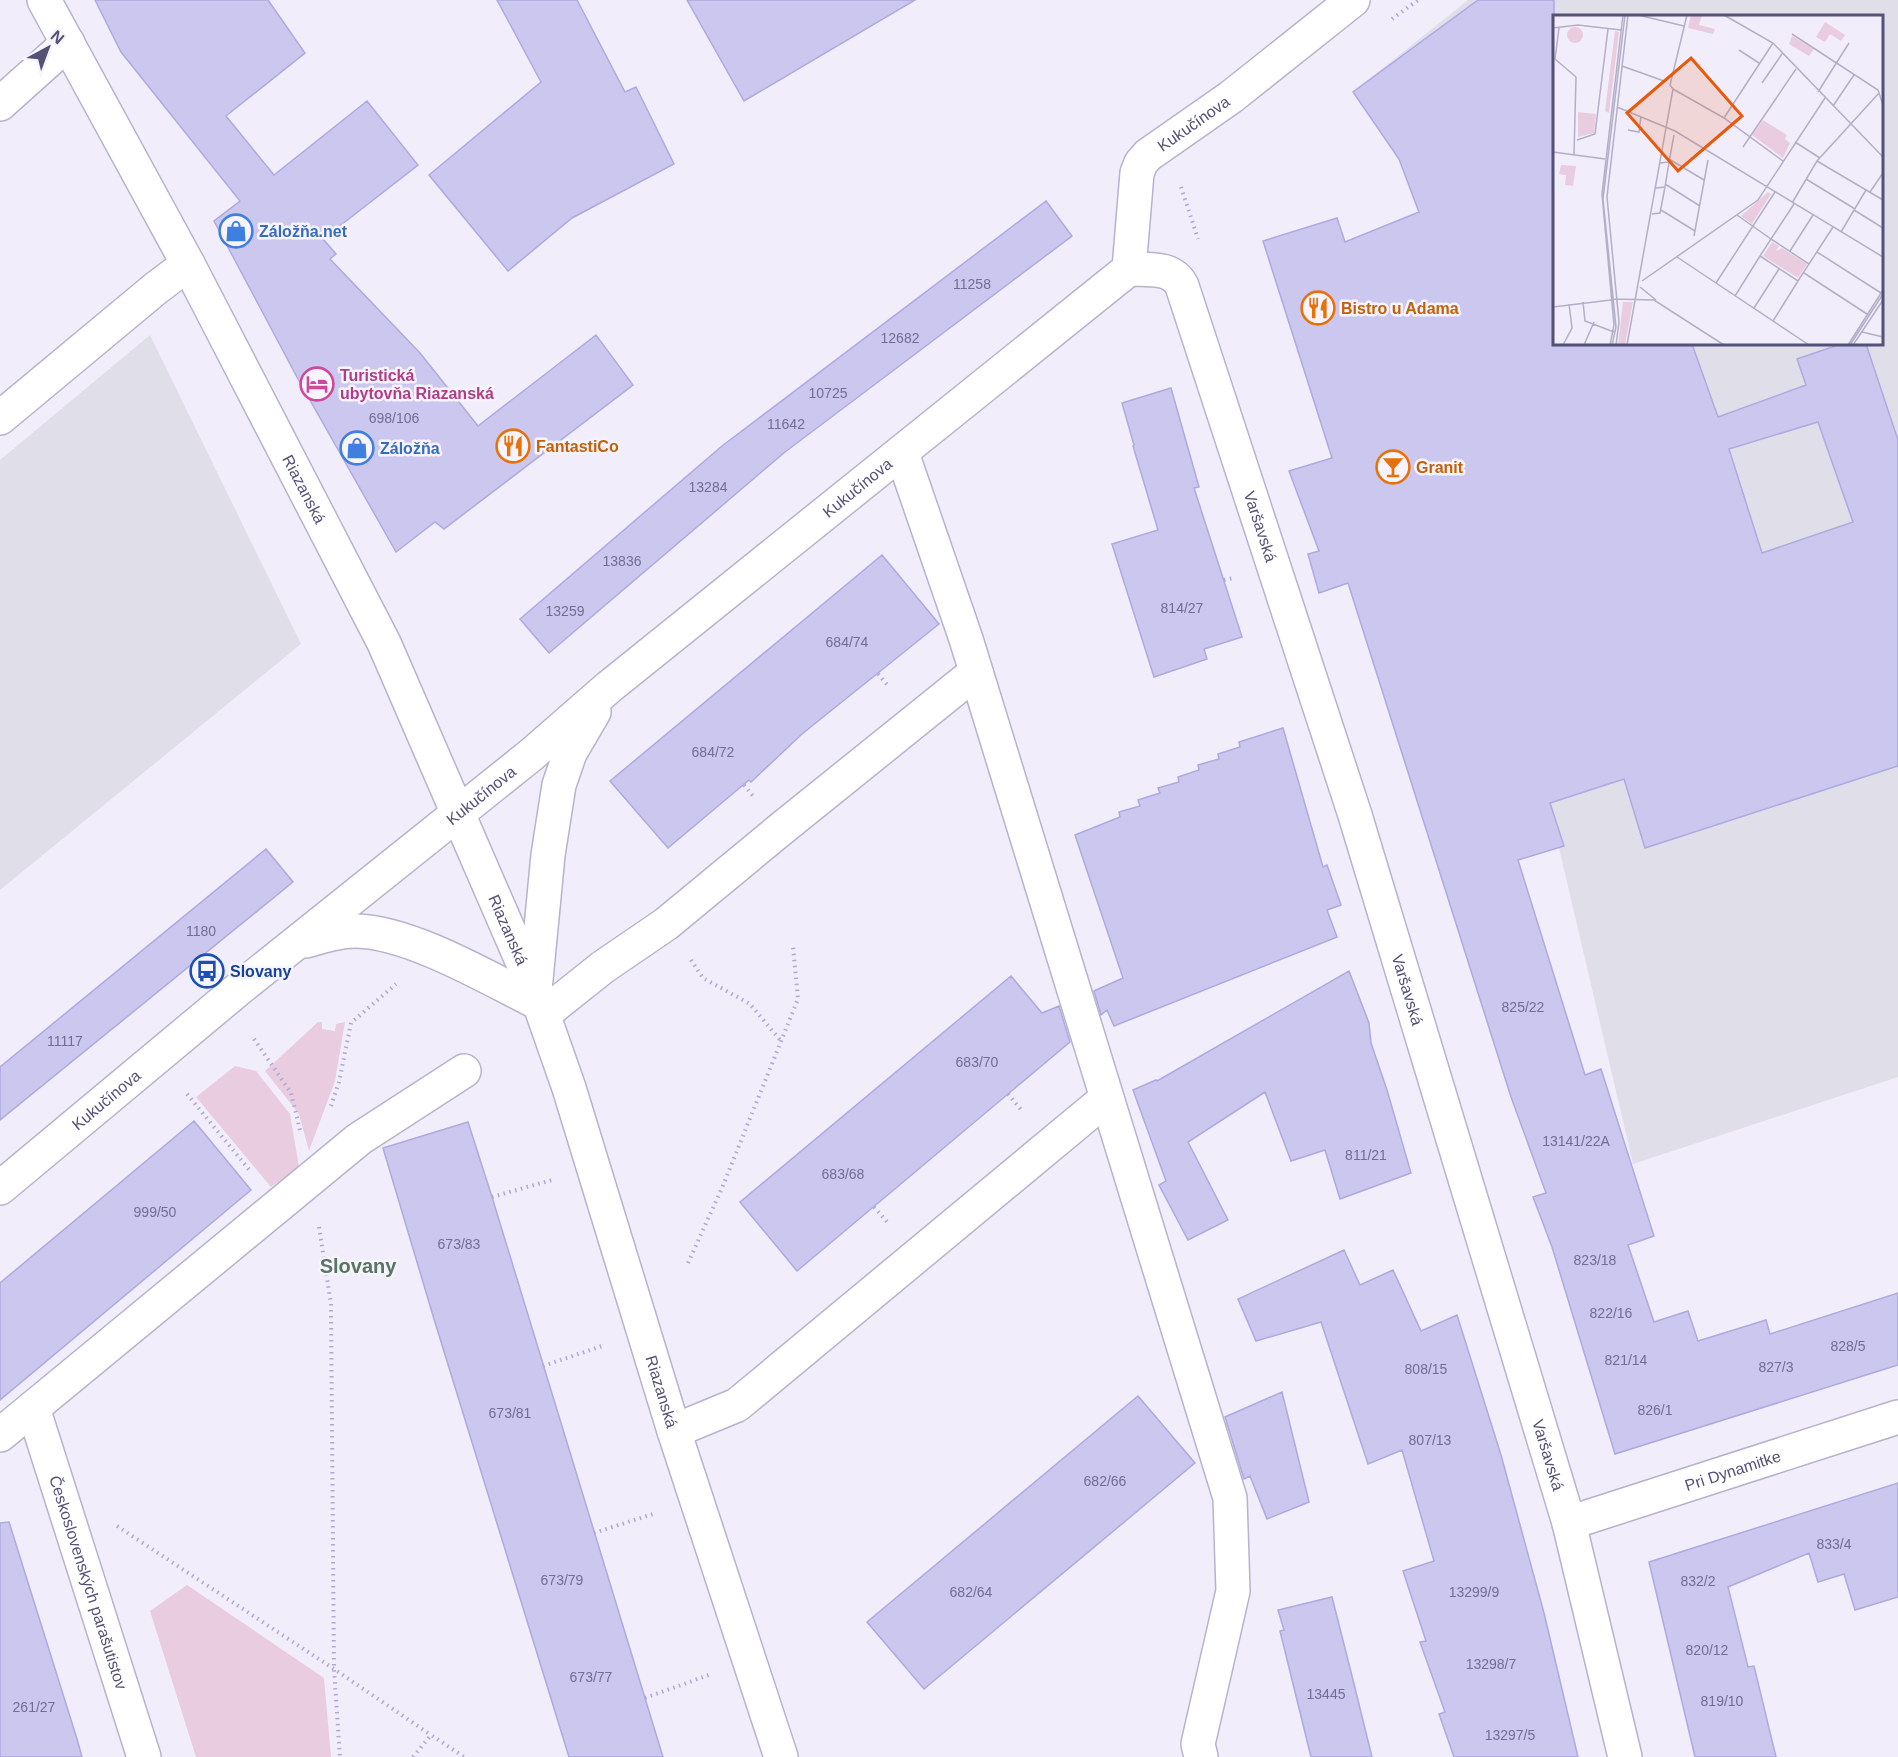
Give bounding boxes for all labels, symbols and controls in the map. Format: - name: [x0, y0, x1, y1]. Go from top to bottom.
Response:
- inset map: [1553, 15, 1883, 345]
- north arrow: [18, 18, 78, 78]
- text: N: [48, 27, 67, 47]
- street label: Kukučínova: [1155, 93, 1233, 155]
- shop icon: Záložňa.net: [218, 213, 254, 249]
- place label: Záložňa.net: [259, 223, 348, 240]
- house number: 11258: [953, 276, 991, 292]
- restaurant icon: Bistro u Adama: [1300, 290, 1336, 326]
- place label: Bistro u Adama: [1341, 300, 1459, 317]
- house number: 12682: [881, 330, 920, 346]
- hotel icon: Turistická ubytovňa Riazanská: [299, 366, 335, 402]
- place label: Turistická ubytovňa Riazanská: [340, 367, 494, 402]
- house number: 10725: [809, 385, 848, 401]
- house number: 698/106: [369, 410, 420, 426]
- house number: 11642: [767, 416, 805, 432]
- restaurant icon: FantastiCo: [495, 428, 531, 464]
- shop icon: Záložňa: [339, 430, 375, 466]
- place label: FantastiCo: [536, 438, 619, 455]
- place label: Záložňa: [380, 440, 440, 457]
- bar icon: Granit: [1375, 449, 1411, 485]
- street label: Riazanská: [279, 452, 329, 526]
- street label: Kukučínova: [819, 455, 895, 521]
- place label: Granit: [1416, 459, 1464, 476]
- house number: 13284: [689, 479, 728, 495]
- street label: Varšavská: [1241, 489, 1280, 564]
- house number: 13836: [603, 553, 642, 569]
- house number: 814/27: [1161, 600, 1204, 616]
- house number: 13259: [546, 603, 585, 619]
- house number: 684/74: [826, 634, 869, 650]
- house number: 684/72: [692, 744, 735, 760]
- street label: Kukučínova: [443, 763, 519, 828]
- street label: Riazanská: [485, 892, 531, 968]
- house number: 1180: [186, 923, 216, 939]
- street label: Varšavská: [1389, 952, 1426, 1028]
- bus stop icon: Slovany: [189, 953, 225, 989]
- place label: Slovany: [230, 963, 291, 980]
- house number: 825/22: [1502, 999, 1545, 1015]
- house number: 11117: [47, 1033, 83, 1049]
- house number: 683/70: [956, 1054, 999, 1070]
- street label: Kukučínova: [69, 1067, 144, 1133]
- house number: 13141/22A: [1542, 1133, 1611, 1149]
- house number: 811/21: [1345, 1147, 1387, 1163]
- house number: 683/68: [822, 1166, 865, 1182]
- house number: 999/50: [134, 1204, 177, 1220]
- house number: 673/83: [438, 1236, 481, 1252]
- house number: 823/18: [1574, 1252, 1617, 1268]
- district label: Slovany: [320, 1255, 397, 1277]
- house number: 822/16: [1590, 1305, 1633, 1321]
- house number: 828/5: [1830, 1338, 1866, 1354]
- house number: 821/14: [1605, 1352, 1648, 1368]
- street label: Riazanská: [642, 1353, 681, 1430]
- house number: 827/3: [1758, 1359, 1794, 1375]
- house number: 808/15: [1405, 1361, 1448, 1377]
- house number: 826/1: [1637, 1402, 1673, 1418]
- house number: 673/81: [489, 1405, 532, 1421]
- street label: Varšavská: [1529, 1417, 1567, 1493]
- house number: 807/13: [1409, 1432, 1452, 1448]
- street label: Pri Dynamitke: [1683, 1447, 1783, 1494]
- street label: Československých parašutistov: [46, 1473, 130, 1692]
- house number: 682/66: [1084, 1473, 1127, 1489]
- house number: 833/4: [1816, 1536, 1852, 1552]
- house number: 673/79: [541, 1572, 584, 1588]
- house number: 832/2: [1680, 1573, 1716, 1589]
- house number: 682/64: [950, 1584, 993, 1600]
- house number: 13299/9: [1449, 1584, 1500, 1600]
- house number: 820/12: [1686, 1642, 1729, 1658]
- house number: 13298/7: [1466, 1656, 1517, 1672]
- house number: 673/77: [570, 1669, 613, 1685]
- house number: 13445: [1307, 1686, 1346, 1702]
- house number: 819/10: [1701, 1693, 1744, 1709]
- house number: 261/27: [13, 1699, 56, 1715]
- house number: 13297/5: [1485, 1727, 1536, 1743]

